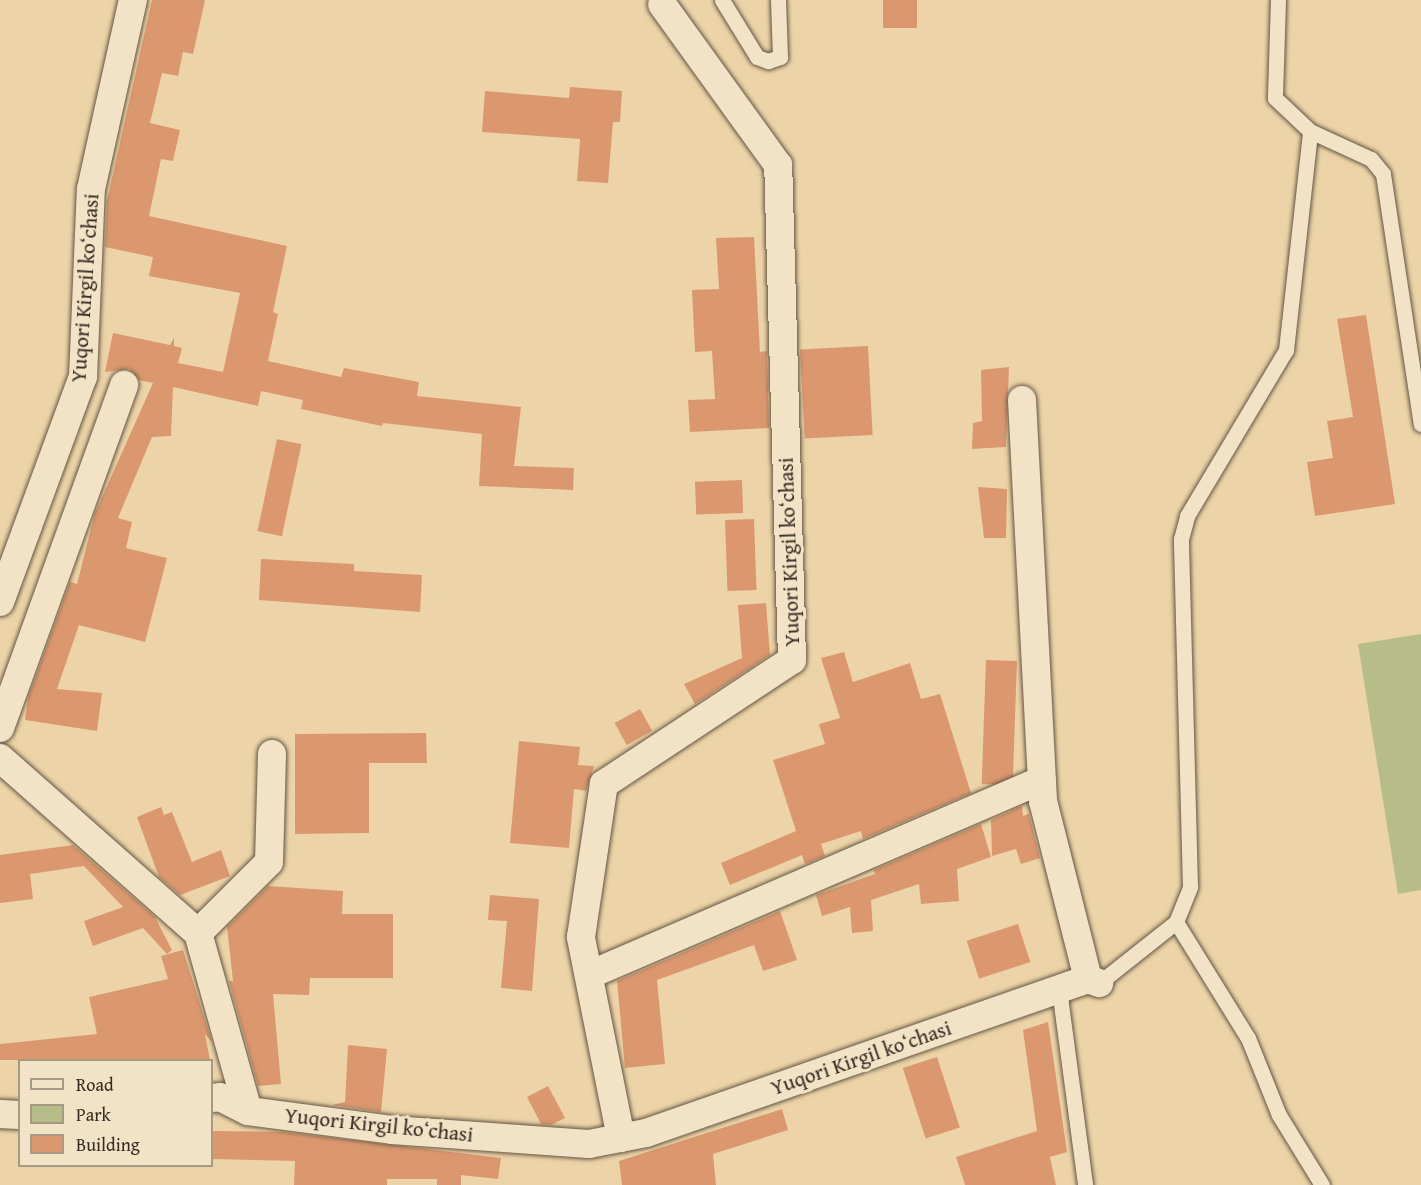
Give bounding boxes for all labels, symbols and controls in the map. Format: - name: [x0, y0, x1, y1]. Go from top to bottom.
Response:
- street label: Yuqori Kirgil koʻchasi: [66, 193, 104, 383]
- street label: Yuqori Kirgil koʻchasi: [773, 457, 805, 647]
- street label: Yuqori Kirgil koʻchasi: [767, 1015, 955, 1101]
- legend: [18, 1059, 213, 1167]
- text: Road: [76, 1071, 114, 1098]
- text: Park: [76, 1101, 111, 1128]
- street label: Yuqori Kirgil koʻchasi: [284, 1103, 474, 1147]
- text: Building: [76, 1131, 140, 1158]

